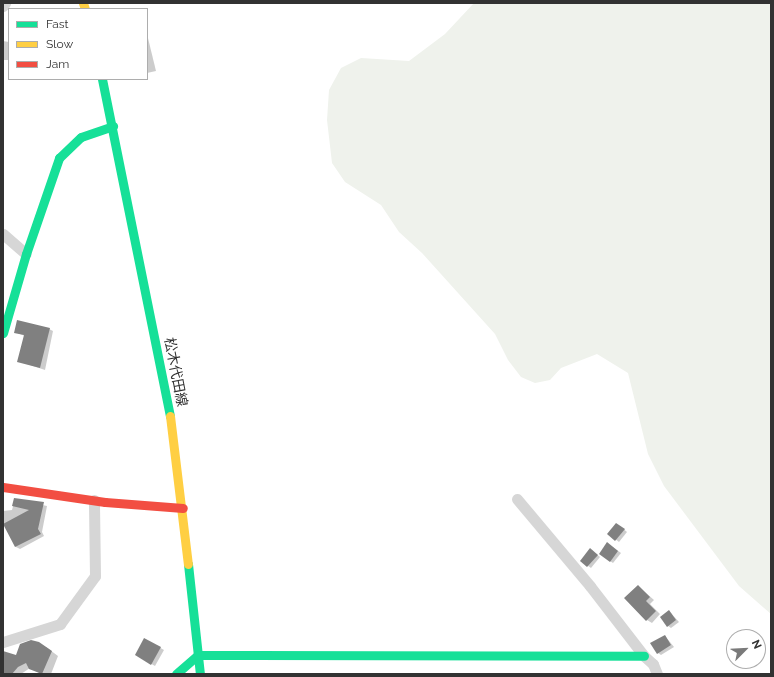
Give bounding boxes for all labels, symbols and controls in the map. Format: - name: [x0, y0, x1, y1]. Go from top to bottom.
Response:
- legend: [8, 8, 148, 80]
- text: Fast: [46, 17, 69, 31]
- text: Slow: [46, 37, 73, 51]
- text: Jam: [46, 57, 69, 71]
- street label: 松木代田線: [161, 336, 191, 408]
- north arrow: [726, 629, 766, 669]
- text: N: [749, 638, 764, 651]

